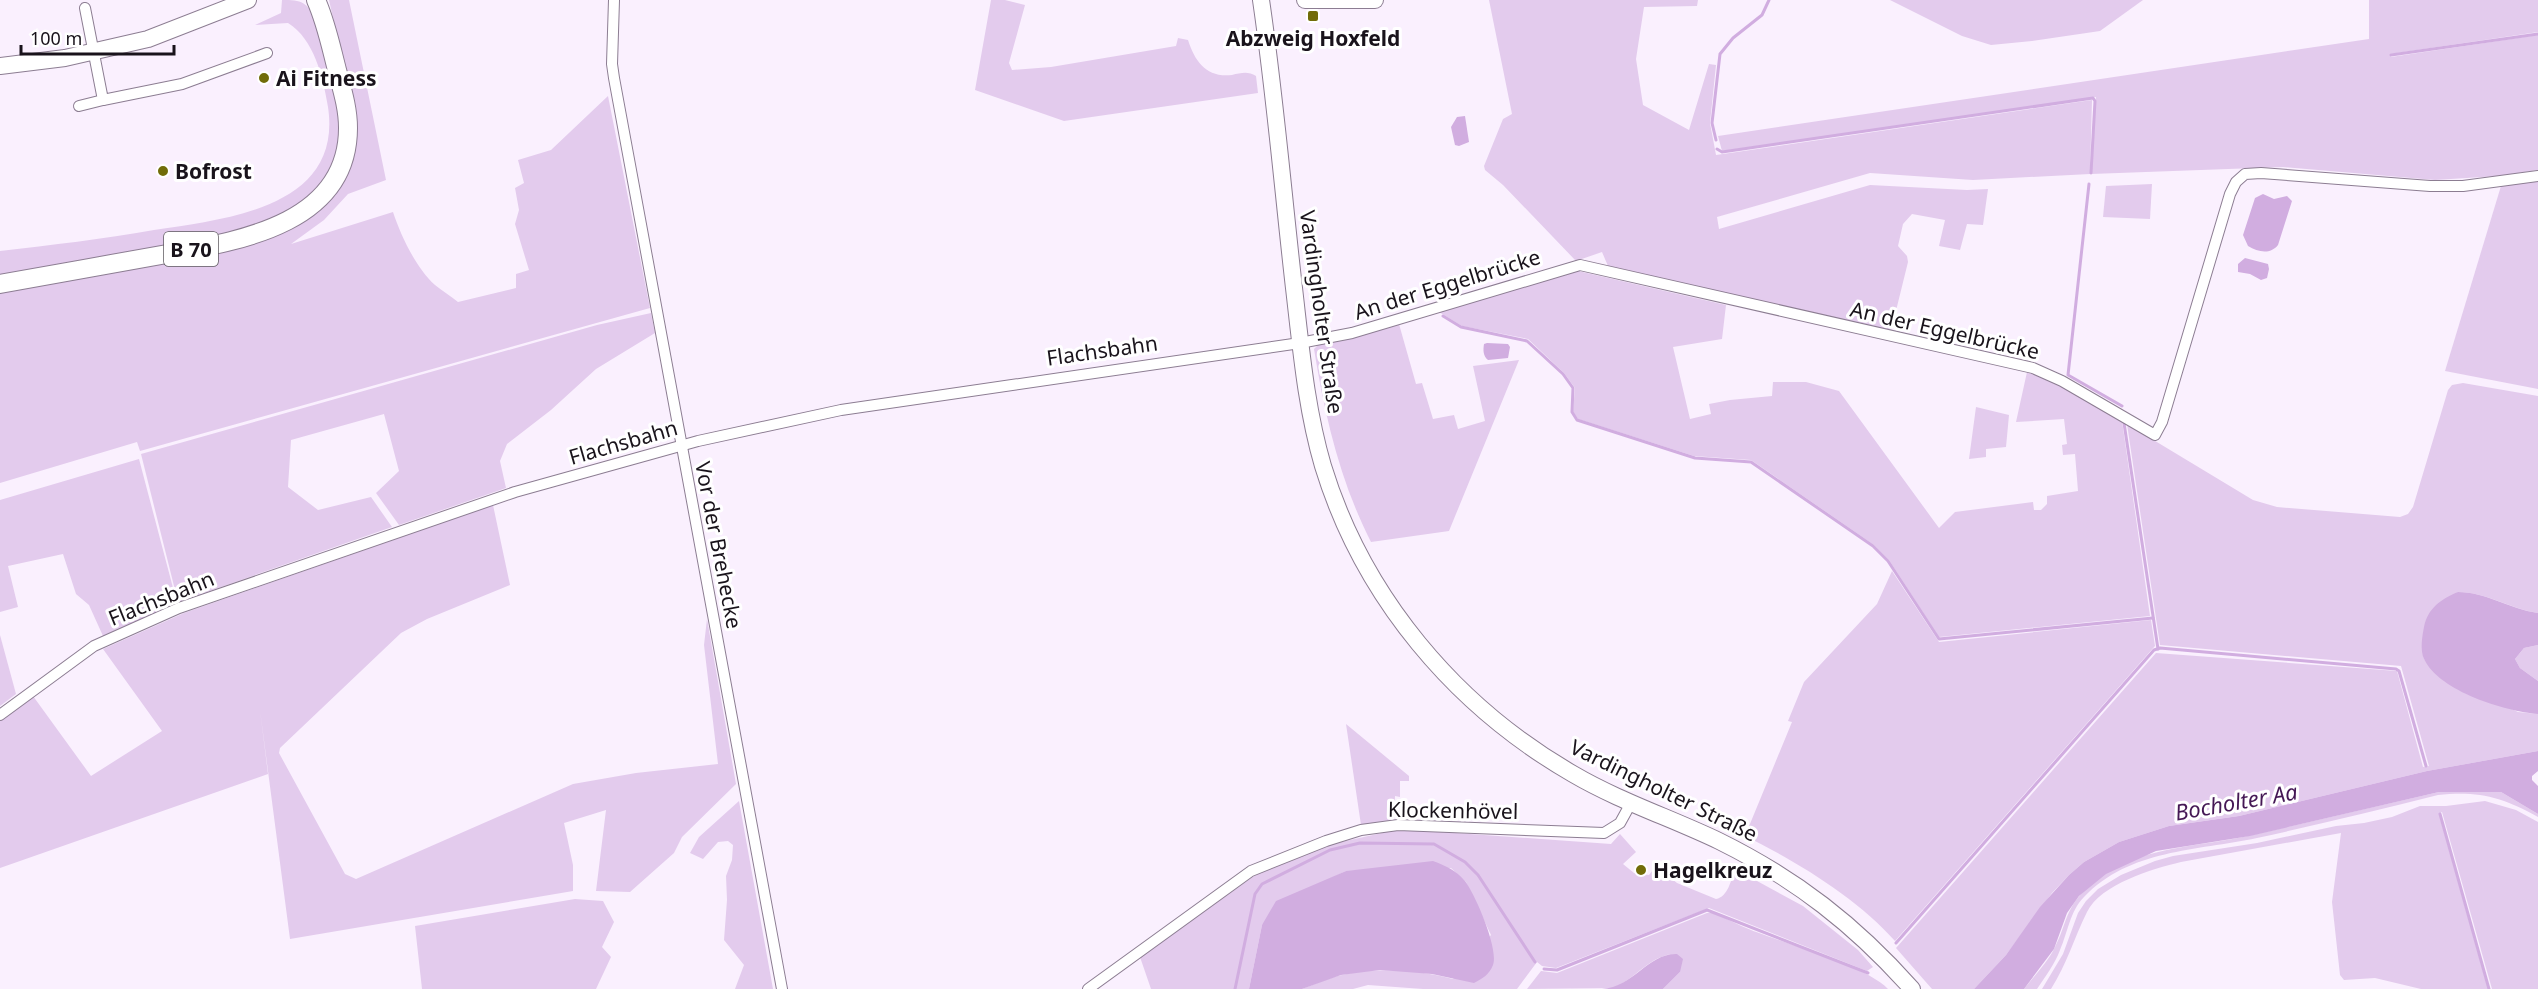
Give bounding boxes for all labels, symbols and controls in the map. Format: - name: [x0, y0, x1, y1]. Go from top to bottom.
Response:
- marker: Abzweig Hoxfeld: [1306, 9, 1320, 23]
- scale bar: [21, 18, 174, 56]
- place label: Abzweig Hoxfeld: [1226, 24, 1400, 52]
- text: 100 m: [30, 26, 82, 50]
- place label: Ai Fitness: [276, 64, 376, 92]
- marker: Ai Fitness: [257, 71, 271, 85]
- place label: Bofrost: [175, 157, 252, 185]
- marker: Bofrost: [156, 164, 170, 178]
- street label: Vardingholter Straße: [1294, 208, 1350, 416]
- road number: B 70: [164, 232, 218, 266]
- street label: An der Eggelbrücke: [1351, 242, 1543, 326]
- street label: An der Eggelbrücke: [1848, 295, 2042, 365]
- street label: Flachsbahn: [1045, 328, 1159, 372]
- street label: Flachsbahn: [565, 413, 681, 471]
- street label: Vor der Brehecke: [689, 459, 749, 631]
- street label: Flachsbahn: [104, 564, 218, 632]
- street label: Vardingholter Straße: [1566, 732, 1762, 848]
- water label: Bocholter Aa: [2172, 775, 2300, 827]
- street label: Klockenhövel: [1388, 795, 1518, 825]
- place label: Hagelkreuz: [1653, 856, 1772, 884]
- marker: Hagelkreuz: [1634, 863, 1648, 877]

